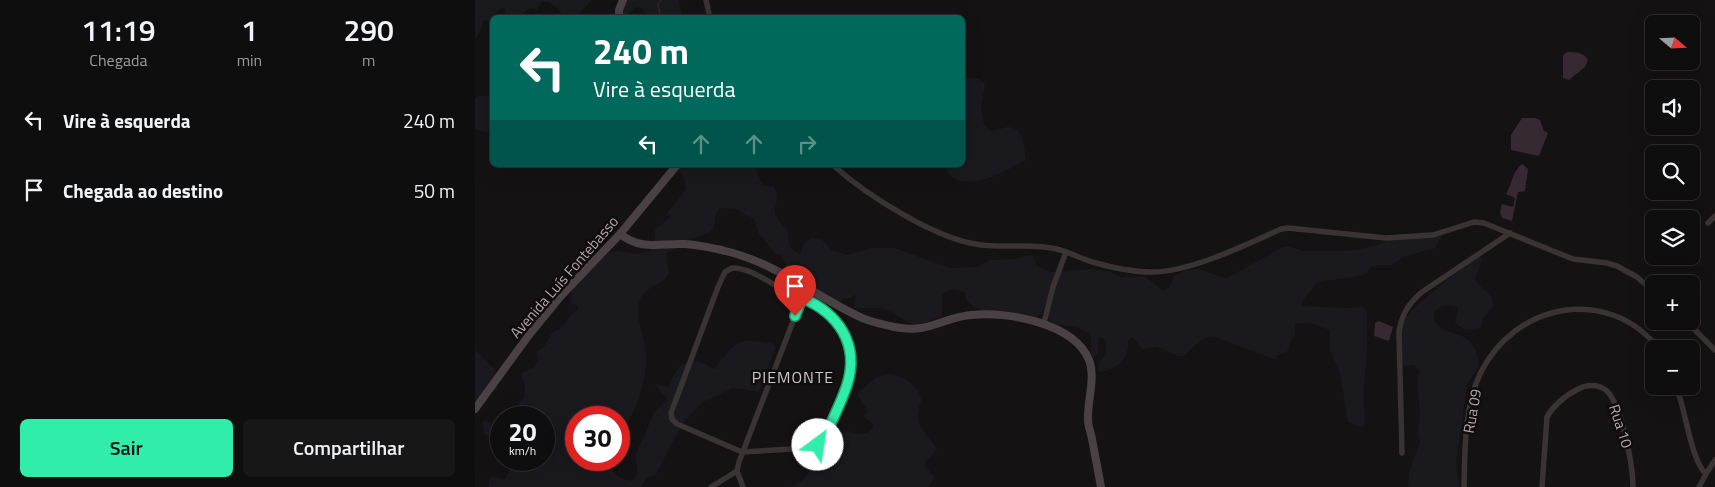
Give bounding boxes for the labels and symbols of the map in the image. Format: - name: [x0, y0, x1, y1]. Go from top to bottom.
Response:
- north arrow: [1645, 15, 1700, 70]
- street label: Avenida Luís Fontebasso: [504, 211, 624, 343]
- pin: [774, 265, 816, 316]
- district label: PIEMONTE: [752, 365, 834, 389]
- street label: Rua 09: [1457, 387, 1487, 435]
- street label: Rua 10: [1603, 401, 1639, 451]
- speed limit sign: 30: [565, 406, 630, 471]
- position arrow: [791, 418, 843, 470]

